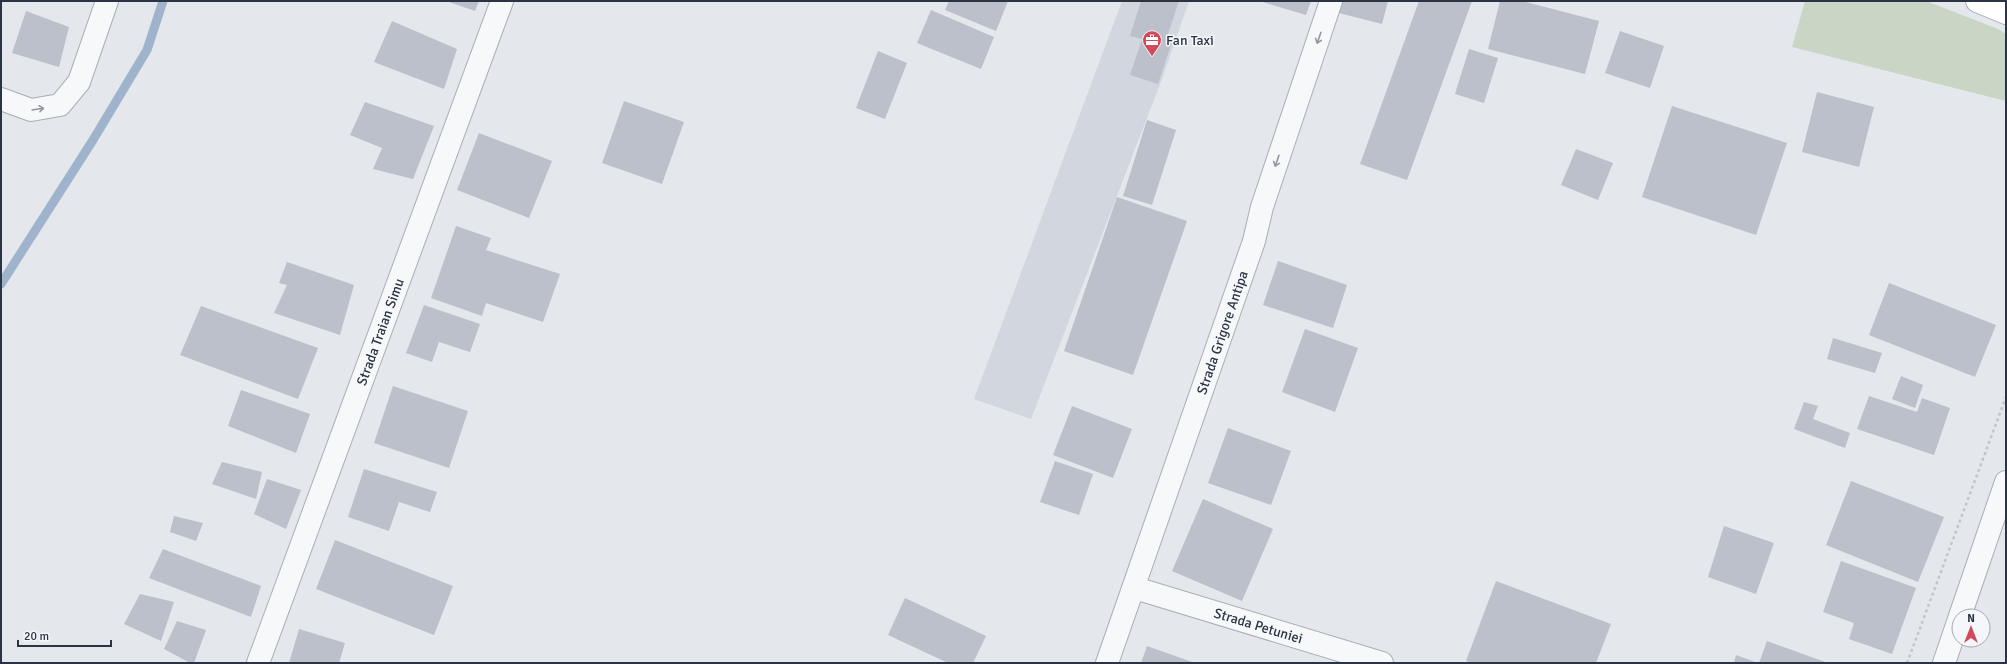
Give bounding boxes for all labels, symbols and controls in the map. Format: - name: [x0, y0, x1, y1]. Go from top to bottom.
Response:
- office icon: Fan Taxi: [1141, 29, 1163, 57]
- place label: Fan Taxi: [1166, 32, 1214, 49]
- one-way arrow: [1314, 32, 1322, 44]
- one-way arrow: [31, 105, 44, 113]
- one-way arrow: [1273, 154, 1280, 167]
- street label: Strada Grigore Antipa: [1193, 269, 1252, 397]
- street label: Strada Traian Simu: [353, 276, 408, 388]
- street label: Strada Petuniei: [1212, 604, 1305, 647]
- north arrow: [1951, 608, 1991, 648]
- text: N: [1967, 612, 1975, 625]
- scale bar: [18, 622, 111, 648]
- text: 20 m: [24, 629, 49, 644]

